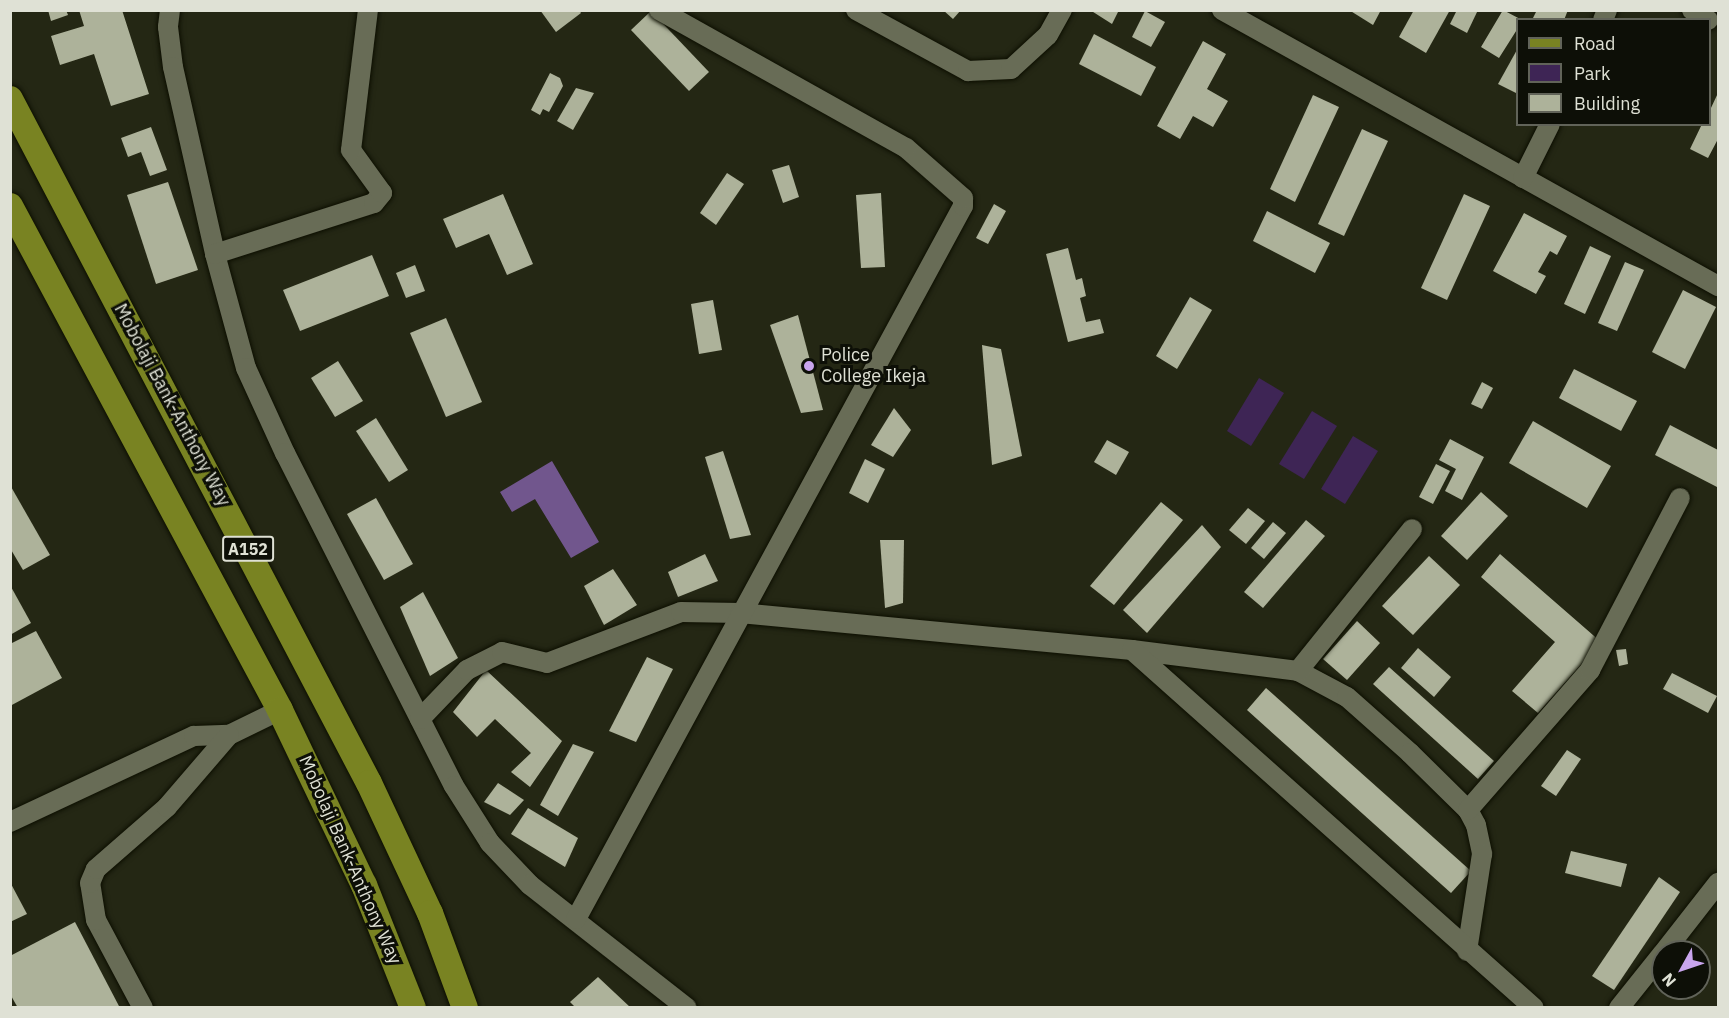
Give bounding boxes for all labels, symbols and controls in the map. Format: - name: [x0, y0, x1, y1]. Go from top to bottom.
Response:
- legend: [1516, 18, 1711, 126]
- text: Road: [1574, 32, 1615, 55]
- text: Park: [1574, 62, 1610, 85]
- text: Building: [1574, 92, 1640, 115]
- street label: Mobolaji Bank-Anthony Way: [109, 300, 235, 510]
- place label: Police College Ikeja: [821, 345, 926, 388]
- marker: Police College Ikeja: [802, 359, 816, 373]
- road number: A152: [221, 536, 275, 562]
- street label: Mobolaji Bank-Anthony Way: [294, 752, 406, 968]
- north arrow: [1651, 940, 1711, 1000]
- text: N: [1657, 969, 1680, 991]

